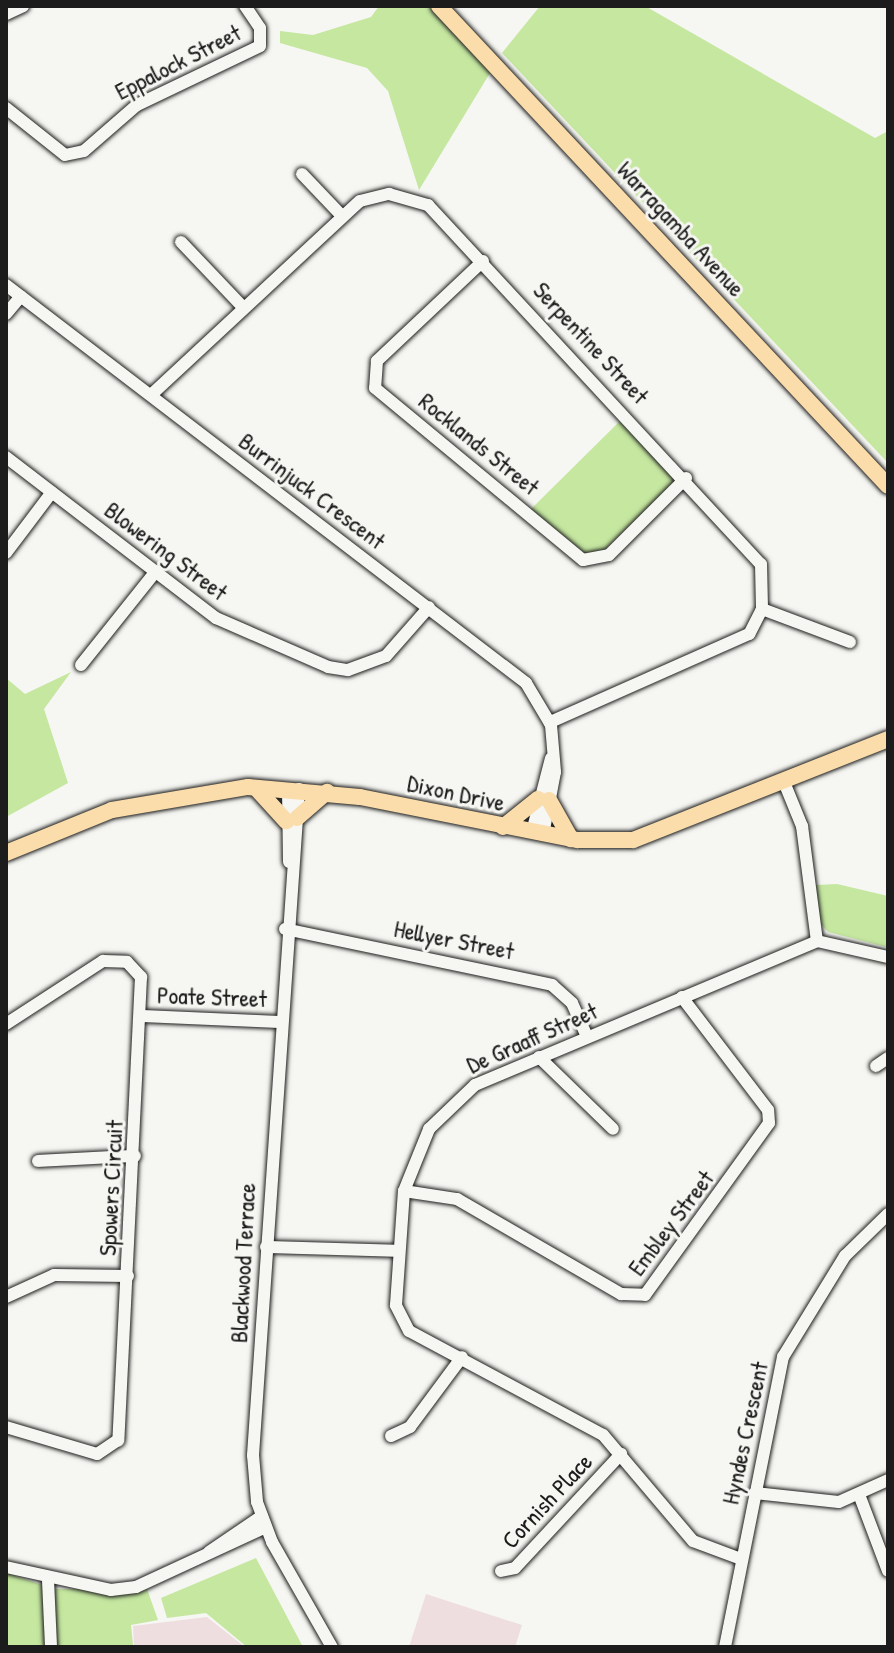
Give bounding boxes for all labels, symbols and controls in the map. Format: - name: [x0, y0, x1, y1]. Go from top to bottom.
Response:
- street label: Eppalock Street: [110, 18, 246, 106]
- street label: Warragamba Avenue: [611, 155, 751, 303]
- street label: Serpentine Street: [527, 276, 655, 410]
- street label: Rocklands Street: [413, 387, 545, 501]
- street label: Burrinjuck Crescent: [233, 427, 391, 555]
- street label: Blowering Street: [99, 495, 233, 607]
- street label: Dixon Drive: [405, 769, 507, 817]
- street label: Hellyer Street: [392, 914, 516, 966]
- street label: Poate Street: [157, 981, 267, 1013]
- street label: De Graaff Street: [462, 996, 602, 1080]
- street label: Spowers Circuit: [93, 1119, 129, 1257]
- street label: Embley Street: [622, 1165, 720, 1281]
- street label: Blackwood Terrace: [224, 1182, 262, 1344]
- street label: Hyndes Crescent: [716, 1359, 774, 1507]
- street label: Cornish Place: [496, 1448, 598, 1554]

